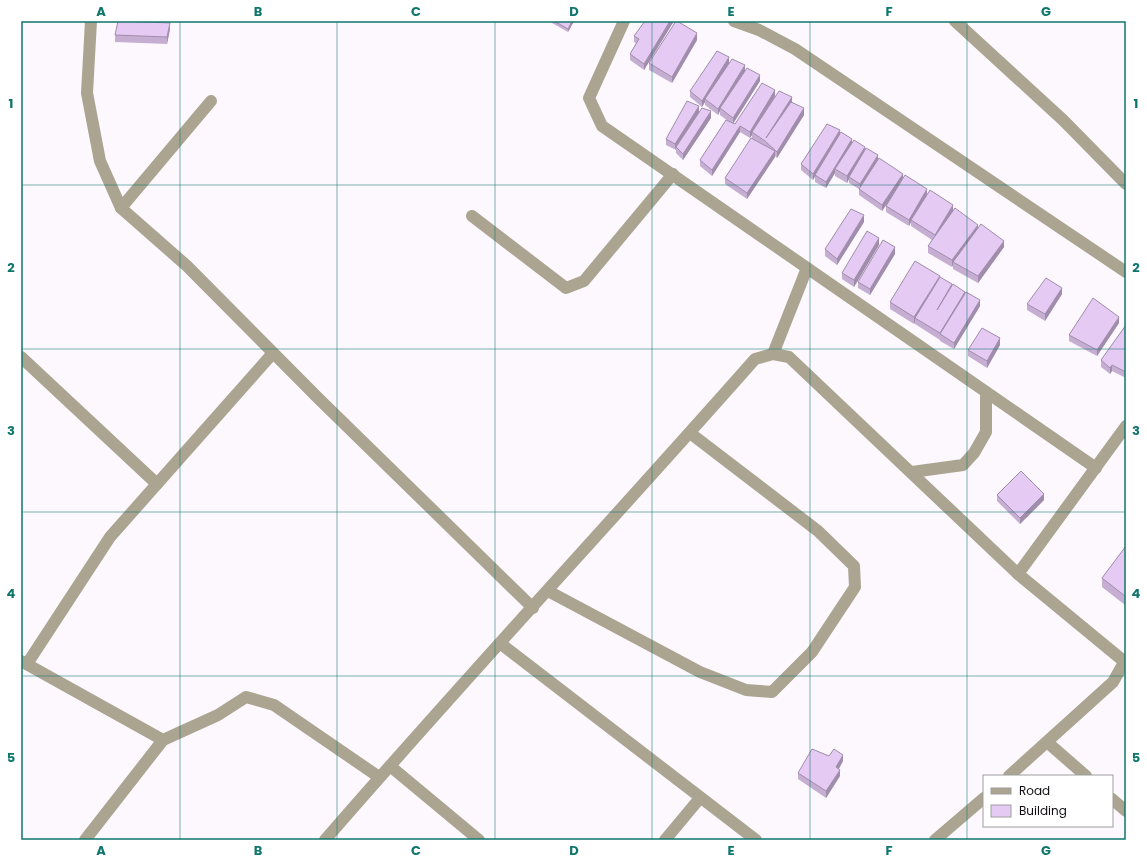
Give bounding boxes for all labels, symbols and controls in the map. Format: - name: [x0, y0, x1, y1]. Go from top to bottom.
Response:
- text: A: [96, 2, 106, 21]
- text: B: [254, 2, 263, 21]
- text: C: [411, 2, 421, 21]
- text: D: [569, 2, 579, 21]
- text: E: [727, 2, 735, 21]
- text: F: [885, 2, 893, 21]
- text: G: [1041, 2, 1051, 21]
- text: 1: [9, 94, 13, 113]
- text: 1: [1134, 94, 1138, 113]
- text: 2: [7, 258, 15, 277]
- text: 2: [1132, 258, 1140, 277]
- text: 3: [7, 421, 15, 440]
- text: 3: [1132, 421, 1140, 440]
- text: 4: [7, 584, 16, 603]
- text: 4: [1132, 584, 1141, 603]
- text: 5: [7, 748, 15, 767]
- text: 5: [1132, 748, 1140, 767]
- legend: [983, 775, 1113, 827]
- text: Road: [1019, 782, 1050, 799]
- text: Building: [1019, 802, 1067, 819]
- text: A: [96, 841, 106, 860]
- text: B: [254, 841, 263, 860]
- text: C: [411, 841, 421, 860]
- text: D: [569, 841, 579, 860]
- text: E: [727, 841, 735, 860]
- text: F: [885, 841, 893, 860]
- text: G: [1041, 841, 1051, 860]

